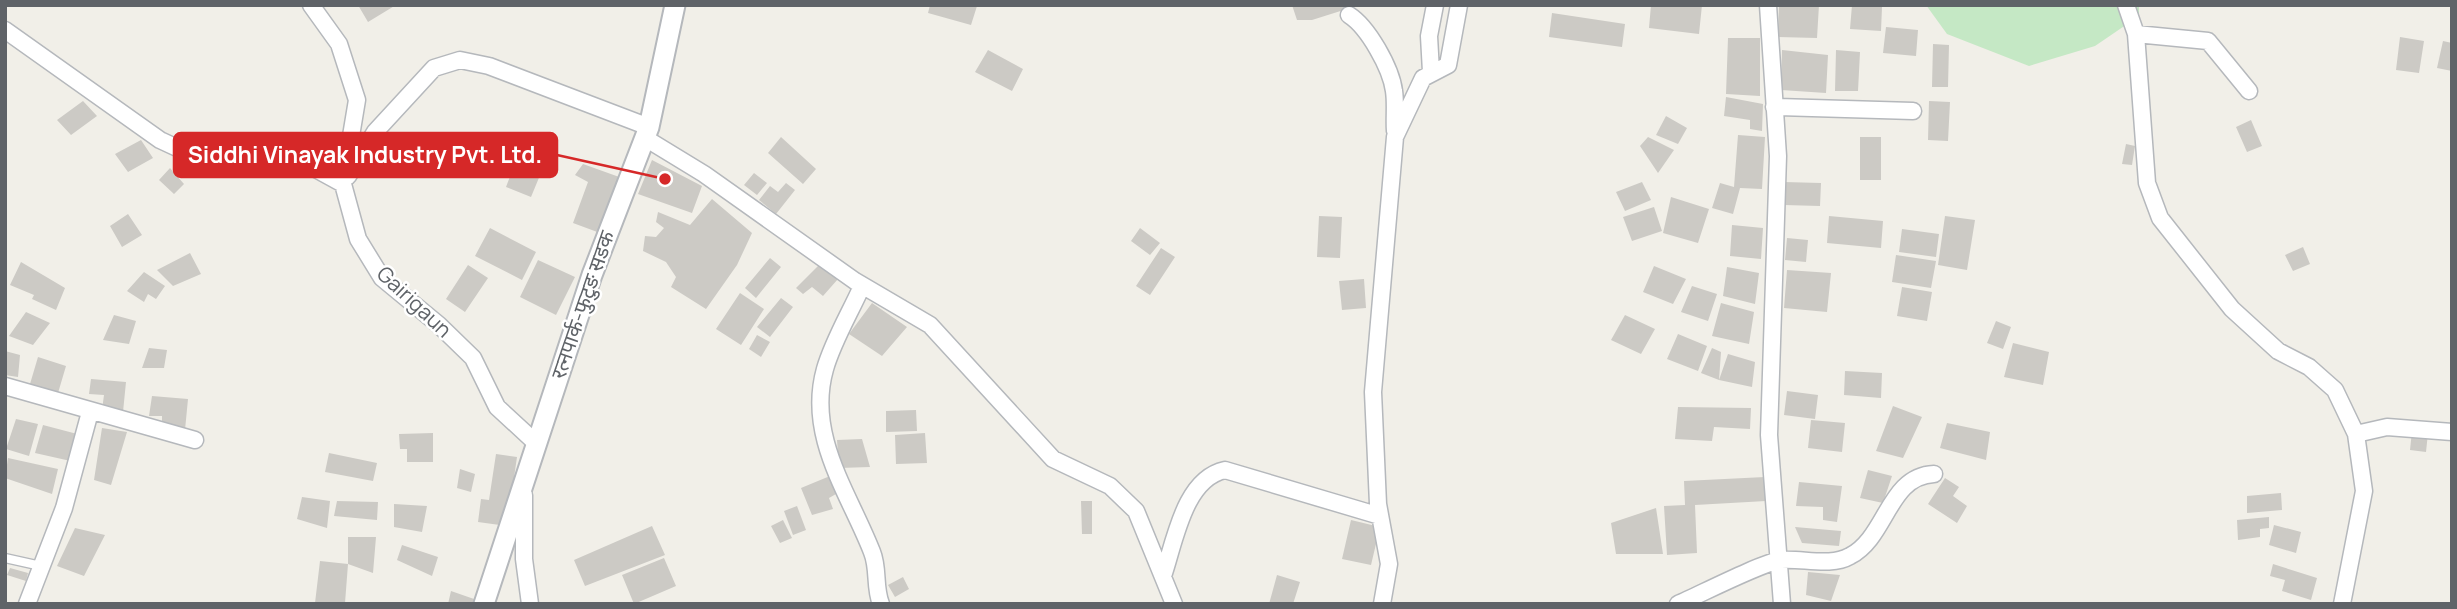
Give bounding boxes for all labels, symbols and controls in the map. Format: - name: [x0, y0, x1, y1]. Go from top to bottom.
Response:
- callout: Siddhi Vinayak Industry Pvt. Ltd.: [174, 133, 557, 177]
- text: Siddhi Vinayak Industry Pvt. Ltd.: [188, 138, 542, 170]
- street label: रत्नपार्क-फुटुङ सडक: [544, 226, 621, 382]
- street label: Gairigaun: [371, 259, 458, 343]

